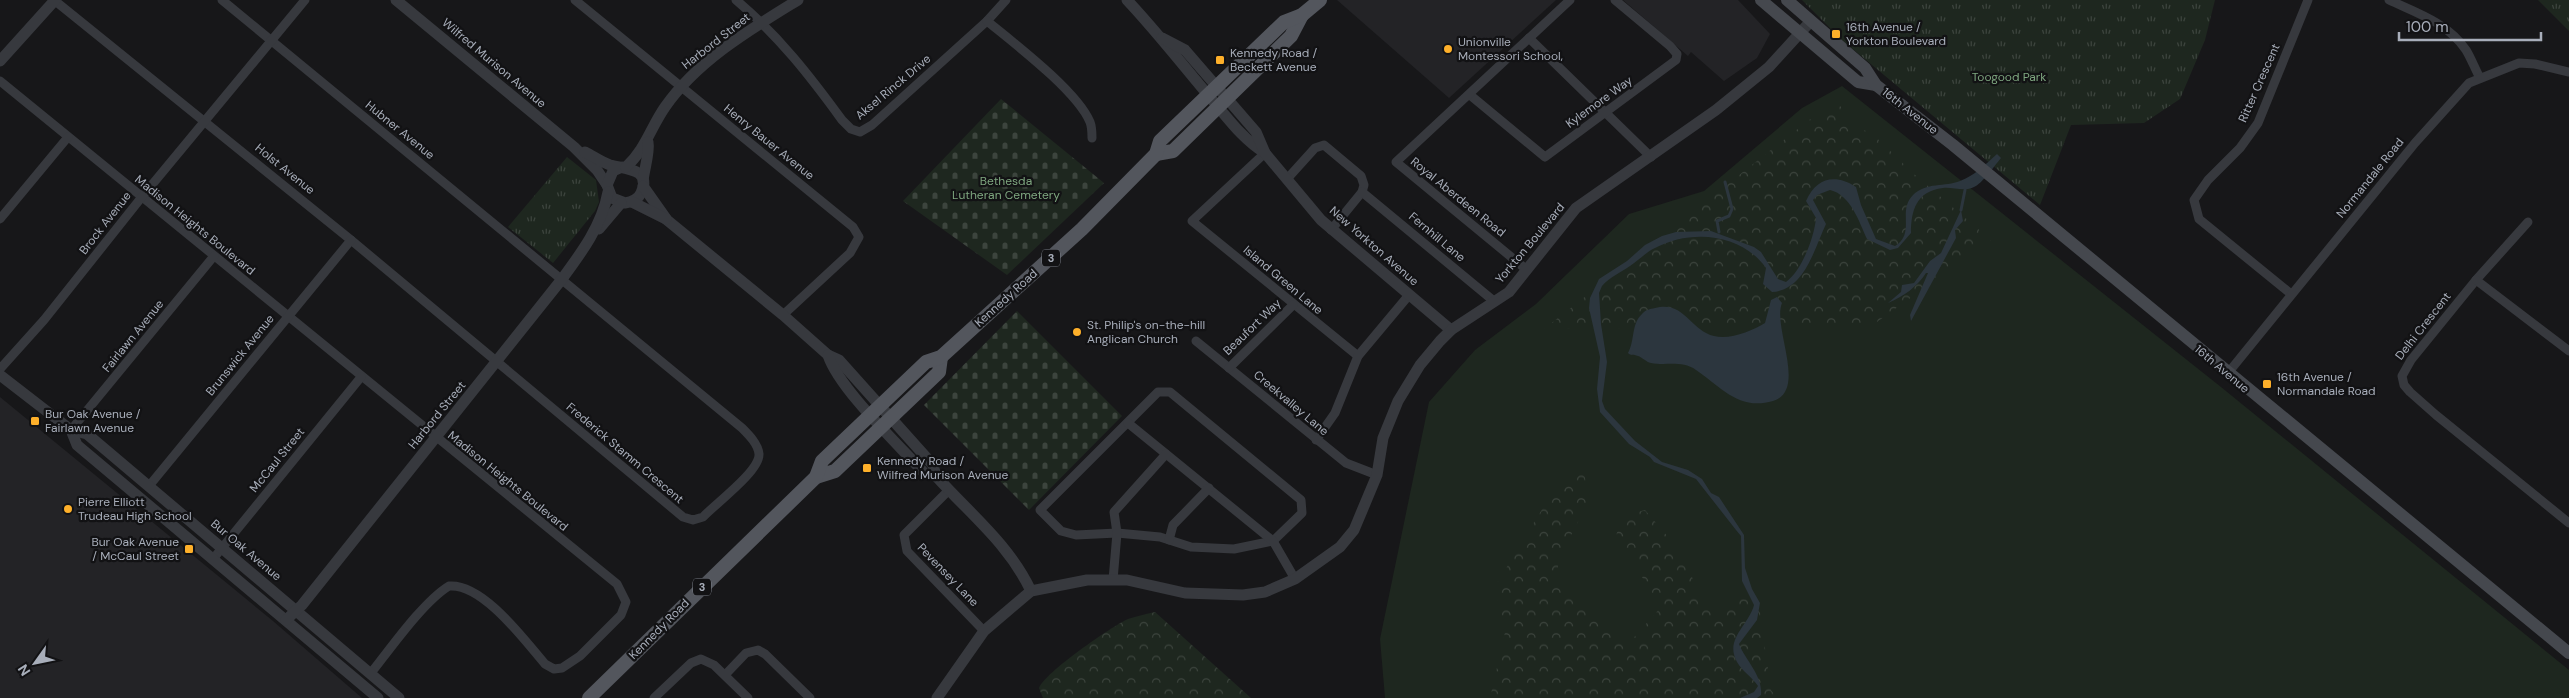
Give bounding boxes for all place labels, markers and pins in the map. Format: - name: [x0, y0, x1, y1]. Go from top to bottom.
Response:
- place label: 16th Avenue / Yorkton Boulevard: [1846, 19, 1946, 49]
- marker: 16th Avenue / Yorkton Boulevard: [1830, 28, 1842, 40]
- place label: Unionville Montessori School,: [1458, 34, 1563, 64]
- marker: Unionville Montessori School,: [1442, 43, 1454, 55]
- place label: Kennedy Road / Beckett Avenue: [1230, 45, 1318, 75]
- marker: Kennedy Road / Beckett Avenue: [1214, 54, 1226, 66]
- place label: St. Philip's on-the-hill Anglican Church: [1087, 317, 1205, 347]
- marker: St. Philip's on-the-hill Anglican Church: [1071, 326, 1083, 338]
- place label: 16th Avenue / Normandale Road: [2277, 369, 2376, 399]
- marker: 16th Avenue / Normandale Road: [2261, 378, 2273, 390]
- place label: Bur Oak Avenue / Fairlawn Avenue: [45, 406, 141, 436]
- marker: Bur Oak Avenue / Fairlawn Avenue: [29, 415, 41, 427]
- place label: Kennedy Road / Wilfred Murison Avenue: [877, 453, 1008, 483]
- marker: Kennedy Road / Wilfred Murison Avenue: [861, 462, 873, 474]
- place label: Pierre Elliott Trudeau High School: [78, 494, 192, 524]
- marker: Pierre Elliott Trudeau High School: [62, 503, 74, 515]
- place label: Bur Oak Avenue / McCaul Street: [91, 534, 179, 564]
- marker: Bur Oak Avenue / McCaul Street: [183, 543, 195, 555]

